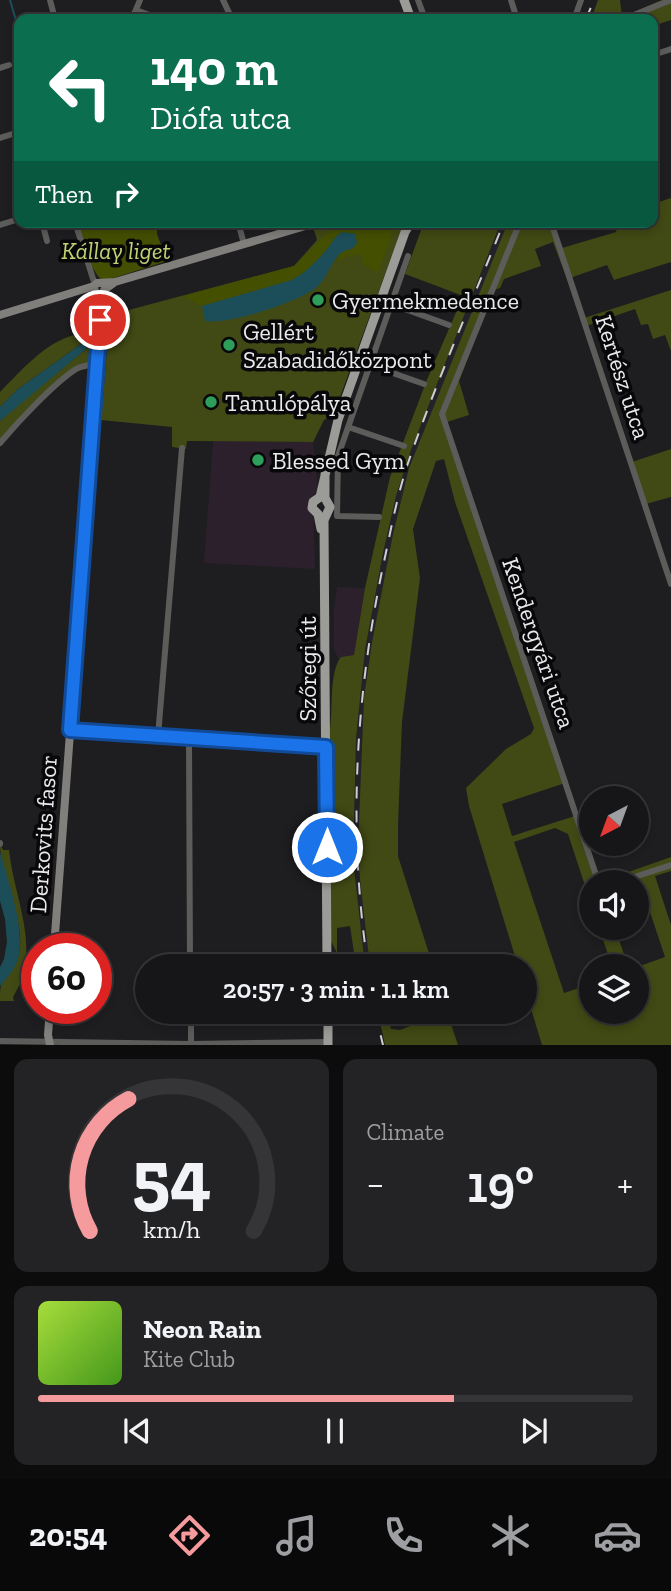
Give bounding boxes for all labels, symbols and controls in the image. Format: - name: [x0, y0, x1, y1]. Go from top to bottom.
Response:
- text: 140 m: [150, 39, 278, 98]
- icon: left: [35, 42, 126, 133]
- text: Diófa utca: [150, 99, 291, 137]
- icon: right: [107, 175, 145, 213]
- text: Then: [35, 178, 93, 210]
- park label: Kállay liget: [61, 236, 171, 265]
- place label: Gyermekmedence: [332, 286, 519, 315]
- pin: [70, 290, 130, 350]
- marker: Gyermekmedence: [310, 292, 326, 308]
- icon: arrive: [81, 301, 119, 339]
- street label: Kertész utca: [589, 311, 657, 443]
- place label: Gellért Szabadidőközpont: [243, 317, 432, 374]
- marker: Gellért Szabadidőközpont: [221, 337, 237, 353]
- place label: Tanulópálya: [225, 388, 352, 417]
- marker: Tanulópálya: [203, 394, 219, 410]
- place label: Blessed Gym: [272, 446, 405, 475]
- marker: Blessed Gym: [250, 452, 266, 468]
- street label: Kendergyári utca: [496, 554, 582, 733]
- street label: Szőregi út: [293, 616, 322, 722]
- street label: Derkovits fasor: [23, 754, 63, 914]
- north arrow: [579, 786, 649, 856]
- map controls: [579, 786, 649, 1024]
- position arrow: [290, 810, 364, 884]
- button: sound: [579, 870, 649, 940]
- speed limit sign: 60: [21, 933, 112, 1024]
- button: layers: [579, 954, 649, 1024]
- text: 20:57 · 3 min · 1.1 km: [223, 973, 449, 1005]
- text: Climate: [367, 1118, 444, 1146]
- text: 54: [132, 1133, 211, 1221]
- text: 19°: [467, 1153, 534, 1215]
- text: −: [367, 1161, 384, 1207]
- text: +: [617, 1161, 633, 1207]
- text: km/h: [143, 1214, 200, 1244]
- text: Neon Rain: [143, 1313, 261, 1345]
- text: Kite Club: [143, 1345, 235, 1373]
- icon: previous: [118, 1412, 156, 1450]
- icon: pause: [316, 1412, 354, 1450]
- icon: next: [515, 1412, 553, 1450]
- icon: directions: [165, 1511, 214, 1560]
- icon: music: [272, 1511, 321, 1560]
- icon: phone: [379, 1511, 428, 1560]
- icon: climate: [486, 1511, 535, 1560]
- icon: car: [593, 1511, 642, 1560]
- text: 20:54: [29, 1516, 107, 1554]

